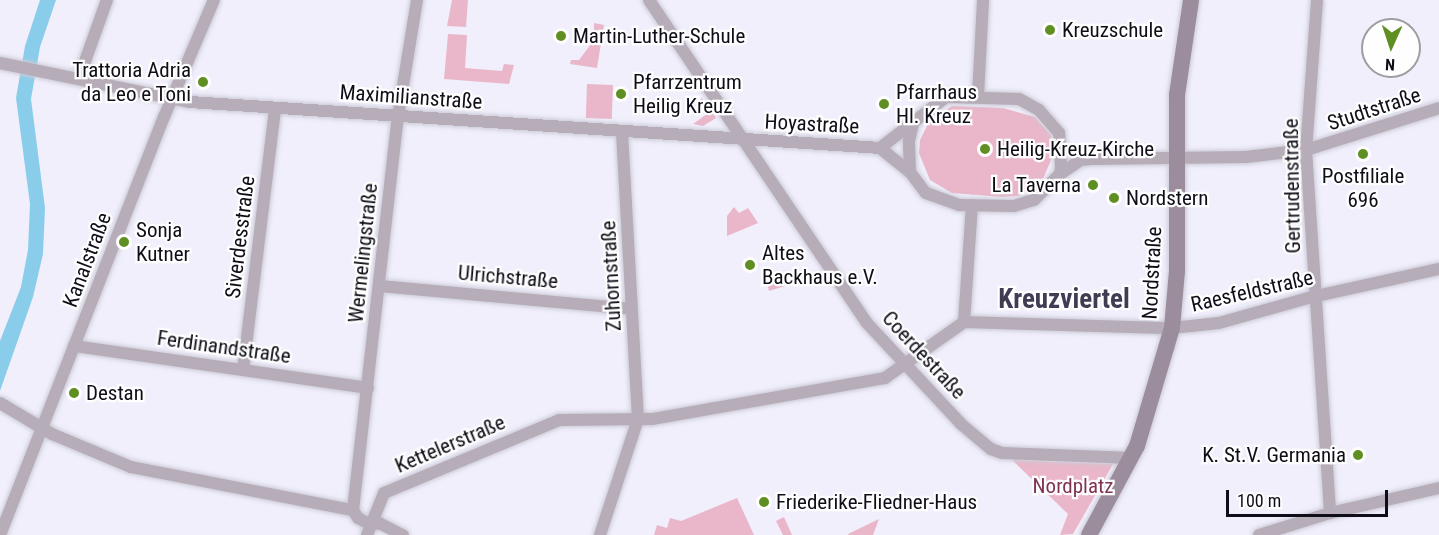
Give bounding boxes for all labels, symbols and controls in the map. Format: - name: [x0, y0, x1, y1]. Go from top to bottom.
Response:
- place label: Kreuzschule: [1062, 17, 1163, 43]
- north arrow: [1361, 18, 1421, 78]
- place label: Martin-Luther-Schule: [573, 23, 745, 49]
- marker: Kreuzschule: [1043, 23, 1057, 37]
- marker: Martin-Luther-Schule: [554, 29, 568, 43]
- text: N: [1385, 55, 1396, 74]
- place label: Trattoria Adria da Leo e Toni: [72, 57, 191, 107]
- place label: Pfarrzentrum Heilig Kreuz: [633, 69, 742, 119]
- marker: Trattoria Adria da Leo e Toni: [196, 75, 210, 89]
- street label: Maximilianstraße: [339, 79, 483, 115]
- place label: Pfarrhaus Hl. Kreuz: [896, 79, 977, 129]
- street label: Studtstraße: [1324, 82, 1424, 136]
- marker: Pfarrzentrum Heilig Kreuz: [614, 87, 628, 101]
- marker: Pfarrhaus Hl. Kreuz: [877, 97, 891, 111]
- street label: Hoyastraße: [764, 109, 860, 139]
- street label: Gertrudenstraße: [1278, 118, 1306, 254]
- place label: Heilig-Kreuz-Kirche: [997, 136, 1154, 162]
- marker: Heilig-Kreuz-Kirche: [978, 142, 992, 156]
- marker: Postfiliale 696: [1356, 147, 1370, 161]
- place label: Postfiliale 696: [1322, 163, 1404, 213]
- place label: La Taverna: [991, 172, 1081, 198]
- street label: Siverdesstraße: [220, 174, 260, 300]
- marker: La Taverna: [1086, 178, 1100, 192]
- street label: Wermelingstraße: [343, 182, 383, 324]
- place label: Nordstern: [1126, 185, 1208, 211]
- marker: Nordstern: [1107, 191, 1121, 205]
- street label: Kanalstraße: [57, 209, 117, 311]
- place label: Sonja Kutner: [136, 217, 190, 267]
- street label: Zuhornstraße: [596, 220, 626, 332]
- street label: Nordstraße: [1137, 226, 1167, 320]
- marker: Sonja Kutner: [117, 235, 131, 249]
- place label: Altes Backhaus e.V.: [762, 240, 878, 290]
- marker: Altes Backhaus e.V.: [743, 258, 757, 272]
- street label: Ulrichstraße: [457, 260, 559, 294]
- street label: Raesfeldstraße: [1188, 265, 1316, 317]
- district label: Kreuzviertel: [998, 284, 1130, 316]
- street label: Coerdestraße: [877, 306, 971, 404]
- street label: Ferdinandstraße: [156, 325, 292, 369]
- place label: Destan: [86, 380, 144, 406]
- marker: Destan: [67, 386, 81, 400]
- street label: Kettelerstraße: [391, 410, 509, 478]
- place label: K. St.V. Germania: [1202, 442, 1346, 468]
- marker: K. St.V. Germania: [1351, 448, 1365, 462]
- park label: Nordplatz: [1033, 473, 1113, 499]
- scale bar: [1229, 478, 1391, 516]
- place label: Friederike-Fliedner-Haus: [776, 489, 977, 515]
- text: 100 m: [1237, 490, 1281, 511]
- marker: Friederike-Fliedner-Haus: [757, 495, 771, 509]

